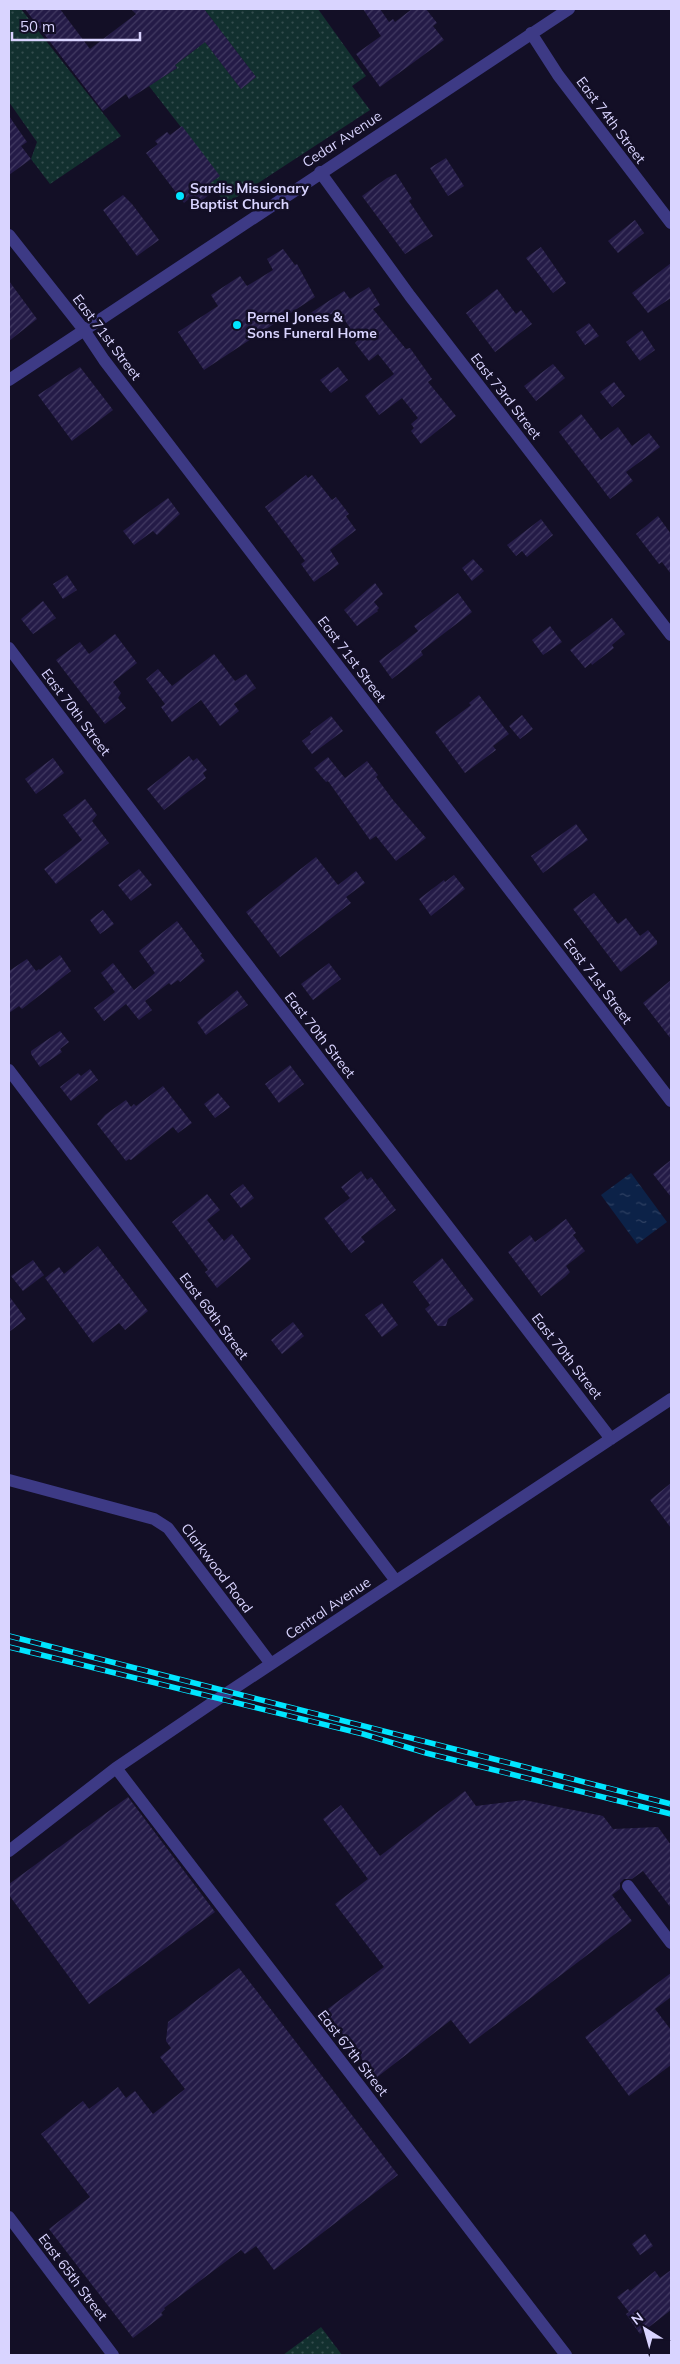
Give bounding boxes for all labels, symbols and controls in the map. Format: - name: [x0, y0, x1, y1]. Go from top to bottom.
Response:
- scale bar: [12, 10, 140, 42]
- text: 50 m: [20, 17, 55, 36]
- street label: East 74th Street: [572, 73, 650, 167]
- street label: Cedar Avenue: [299, 107, 385, 171]
- place label: Sardis Missionary Baptist Church: [190, 179, 309, 213]
- marker: Sardis Missionary Baptist Church: [174, 190, 186, 202]
- street label: East 71st Street: [69, 290, 145, 384]
- place label: Pernel Jones & Sons Funeral Home: [247, 308, 377, 342]
- marker: Pernel Jones & Sons Funeral Home: [231, 319, 243, 331]
- street label: East 73rd Street: [467, 349, 545, 443]
- street label: East 71st Street: [314, 612, 390, 706]
- street label: East 70th Street: [37, 665, 115, 759]
- street label: East 71st Street: [560, 934, 636, 1028]
- street label: East 70th Street: [281, 988, 359, 1082]
- street label: East 69th Street: [175, 1269, 253, 1363]
- street label: East 70th Street: [528, 1309, 606, 1403]
- street label: Clarkwood Road: [177, 1520, 257, 1616]
- street label: Central Avenue: [282, 1573, 374, 1643]
- street label: East 67th Street: [314, 2006, 392, 2100]
- street label: East 65th Street: [34, 2230, 112, 2324]
- north arrow: [620, 2304, 670, 2354]
- text: N: [628, 2308, 647, 2329]

